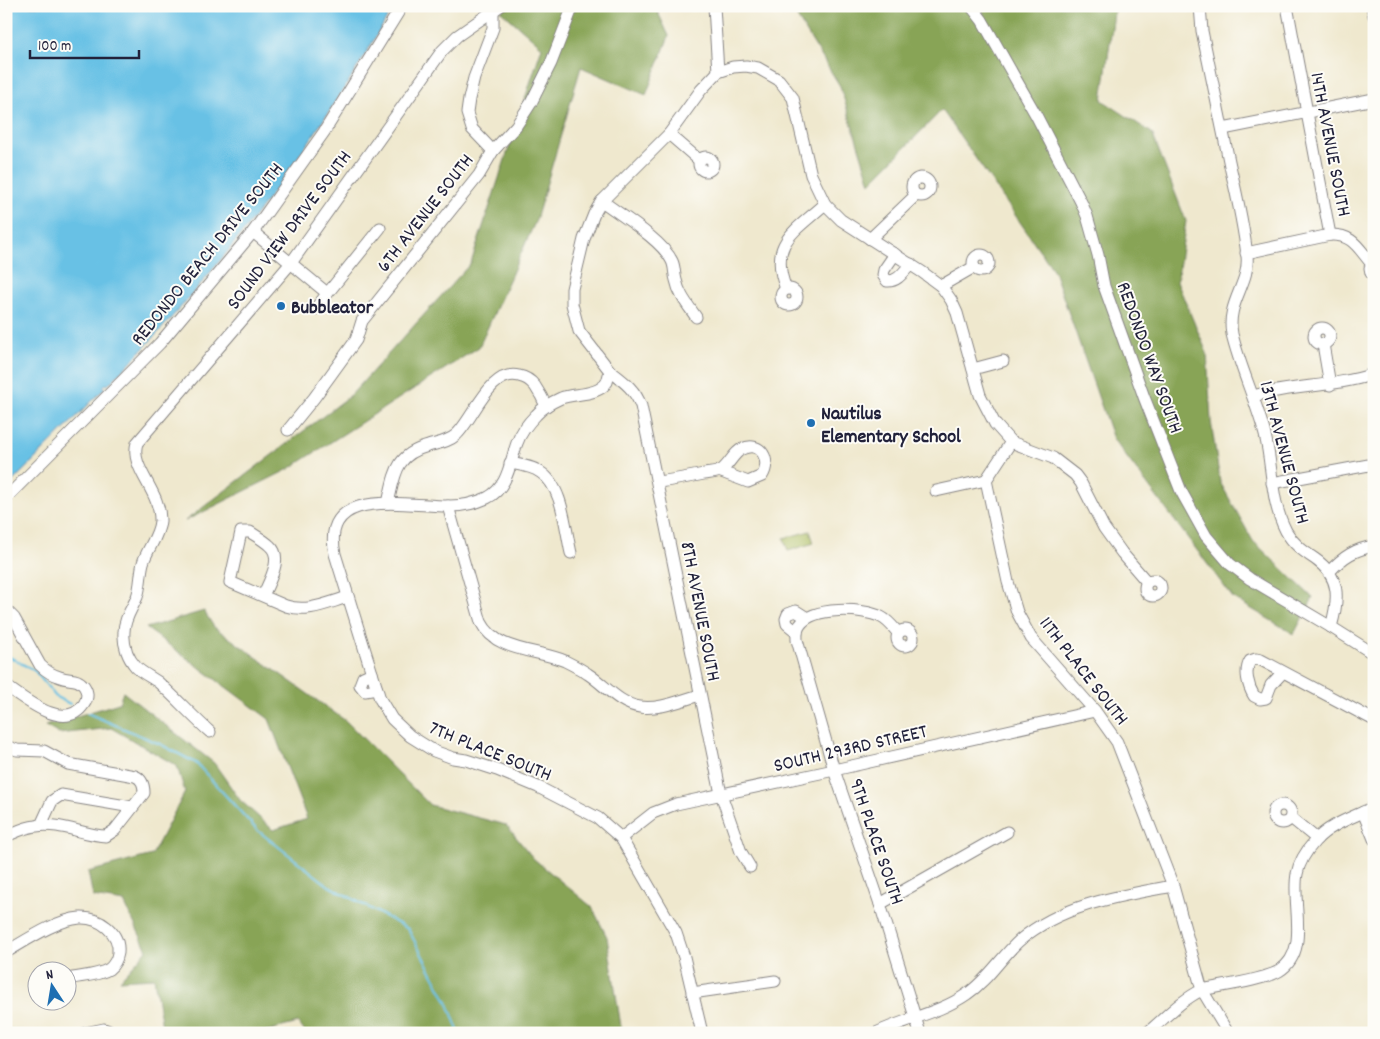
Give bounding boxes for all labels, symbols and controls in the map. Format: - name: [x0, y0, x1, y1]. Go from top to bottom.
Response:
- scale bar: [30, 28, 139, 60]
- text: 100 m: [38, 36, 71, 58]
- street label: 14TH AVENUE SOUTH: [1301, 70, 1357, 219]
- street label: SOUND VIEW DRIVE SOUTH: [221, 145, 360, 316]
- street label: 6TH AVENUE SOUTH: [371, 149, 482, 279]
- street label: REDONDO BEACH DRIVE SOUTH: [125, 157, 291, 353]
- street label: REDONDO WAY SOUTH: [1108, 278, 1189, 438]
- place label: Bubbleator: [291, 295, 374, 323]
- marker: Bubbleator: [275, 300, 287, 312]
- street label: 13TH AVENUE SOUTH: [1251, 378, 1316, 527]
- place label: Nautilus Elementary School: [821, 401, 961, 452]
- marker: Nautilus Elementary School: [805, 417, 817, 429]
- street label: 8TH AVENUE SOUTH: [672, 539, 726, 684]
- street label: 11TH PLACE SOUTH: [1031, 611, 1134, 732]
- street label: 7TH PLACE SOUTH: [424, 715, 556, 790]
- street label: SOUTH 293RD STREET: [771, 719, 930, 781]
- street label: 9TH PLACE SOUTH: [840, 775, 910, 909]
- north arrow: [28, 962, 78, 1012]
- text: N: [44, 965, 55, 986]

